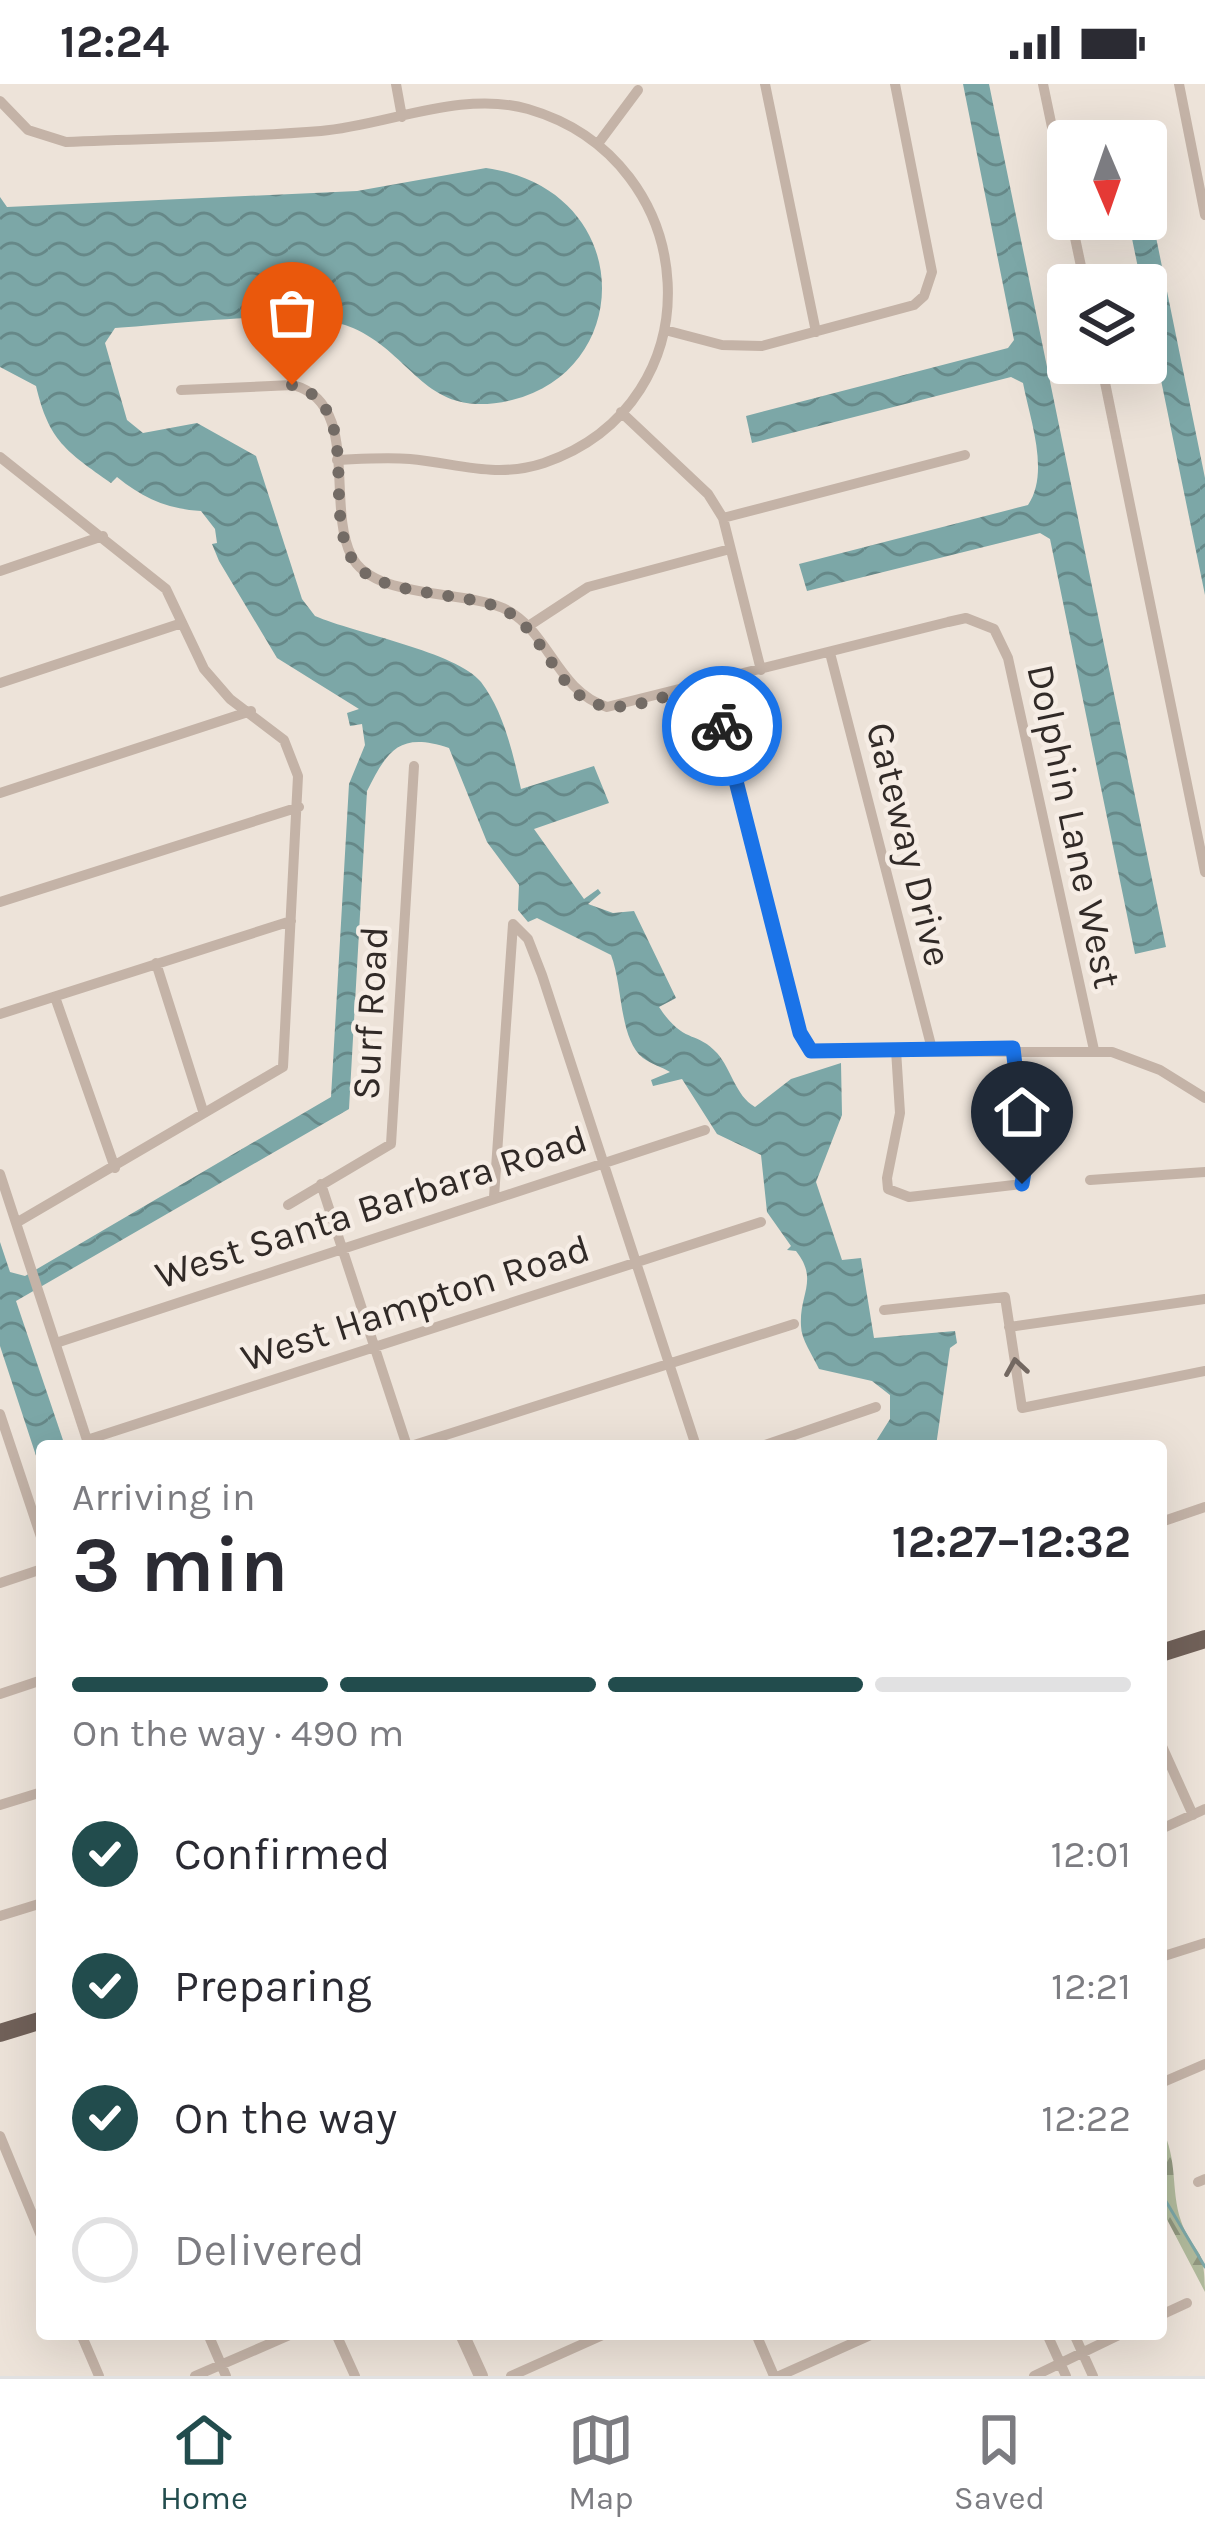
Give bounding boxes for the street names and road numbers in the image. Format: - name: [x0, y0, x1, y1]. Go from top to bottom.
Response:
- street label: Dolphin Lane West: [1017, 660, 1131, 992]
- street label: Gateway Drive: [857, 718, 962, 971]
- street label: Surf Road: [342, 925, 398, 1101]
- street label: West Santa Barbara Road: [150, 1115, 593, 1299]
- street label: West Hampton Road: [235, 1225, 595, 1381]

